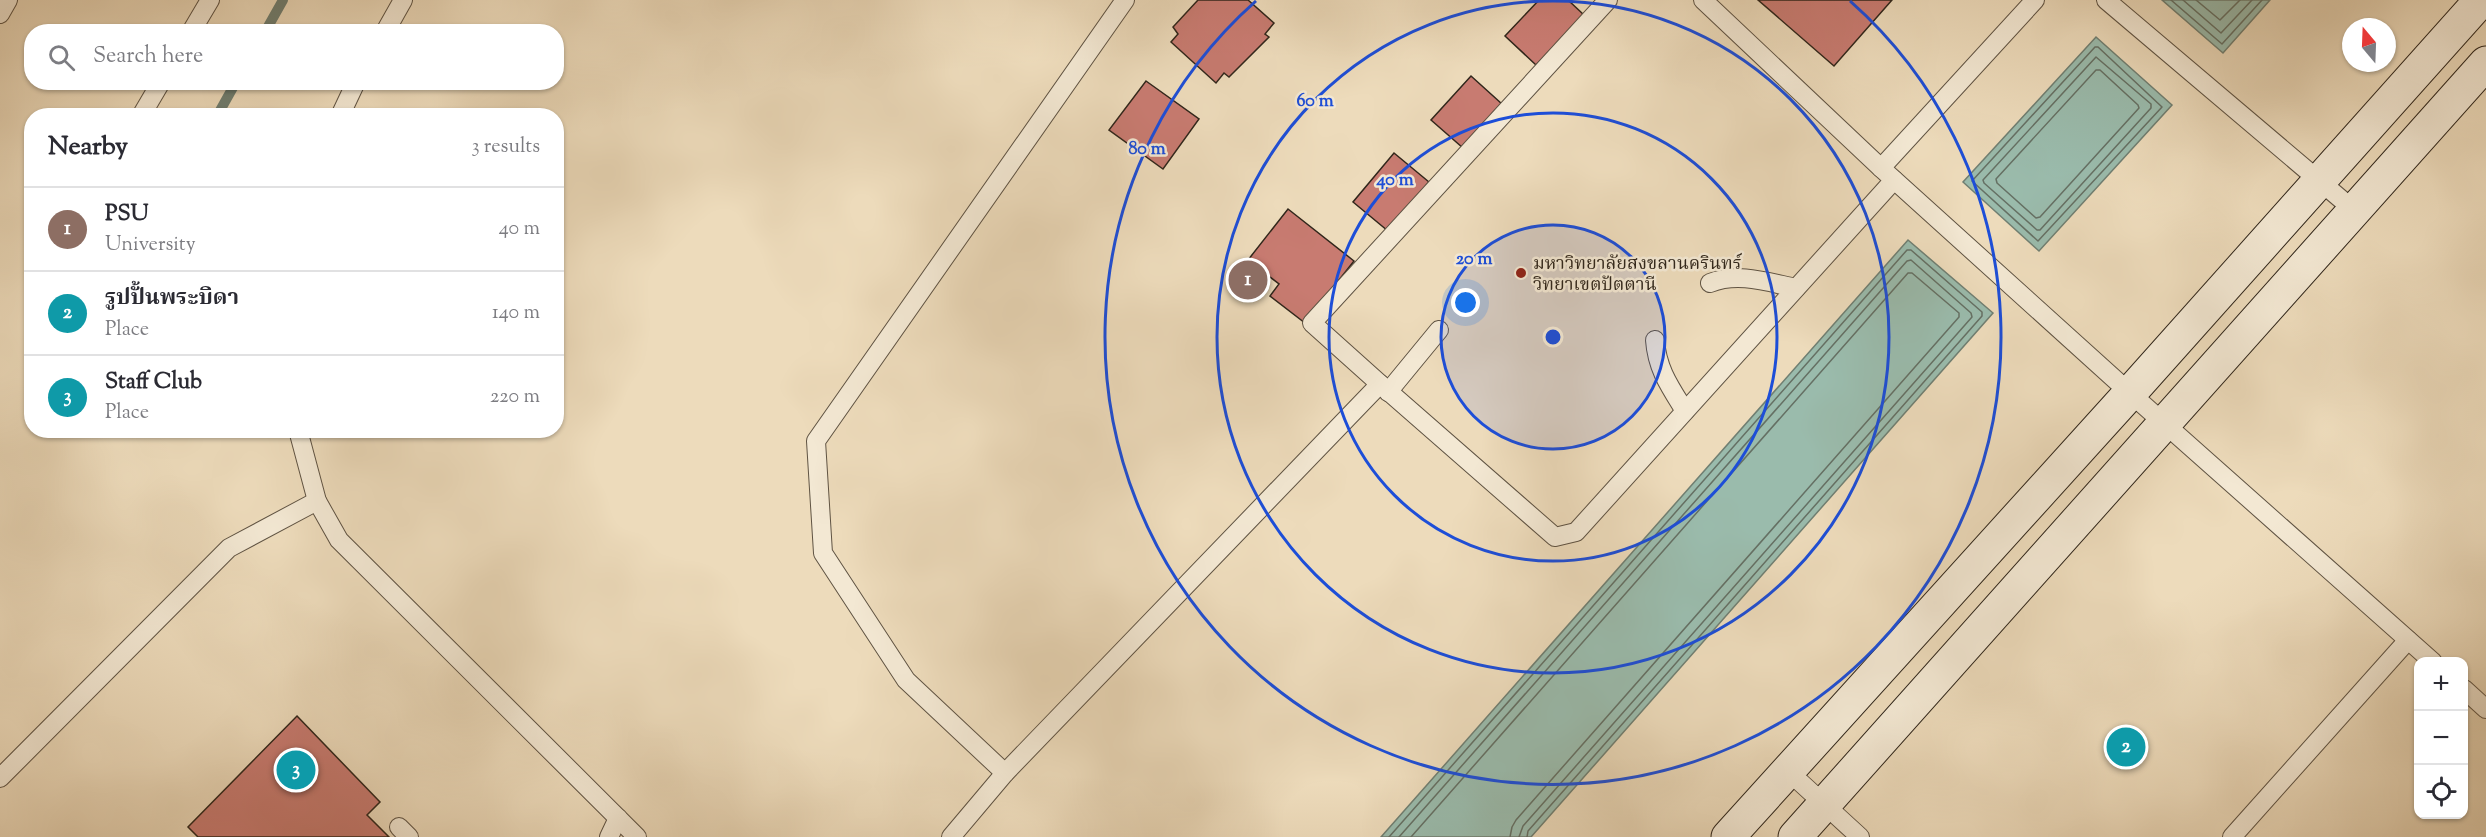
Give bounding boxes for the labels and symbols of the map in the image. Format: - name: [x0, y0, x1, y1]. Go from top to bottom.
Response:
- north arrow: [2342, 18, 2396, 72]
- text: 60 m: [1296, 89, 1334, 115]
- text: 80 m: [1128, 137, 1166, 163]
- text: 40 m: [1375, 168, 1414, 194]
- text: 20 m: [1456, 247, 1492, 273]
- place label: มหาวิทยาลัยสงขลานครินทร์ วิทยาเขตปัตตานี: [1533, 252, 1743, 299]
- pin: 1: [1228, 258, 1268, 302]
- marker: มหาวิทยาลัยสงขลานครินทร์ วิทยาเขตปัตตานี: [1514, 266, 1528, 280]
- your location: [1451, 288, 1480, 317]
- centre of rings: [1543, 327, 1563, 347]
- pin: 2: [2106, 724, 2146, 770]
- pin: 3: [276, 748, 316, 792]

